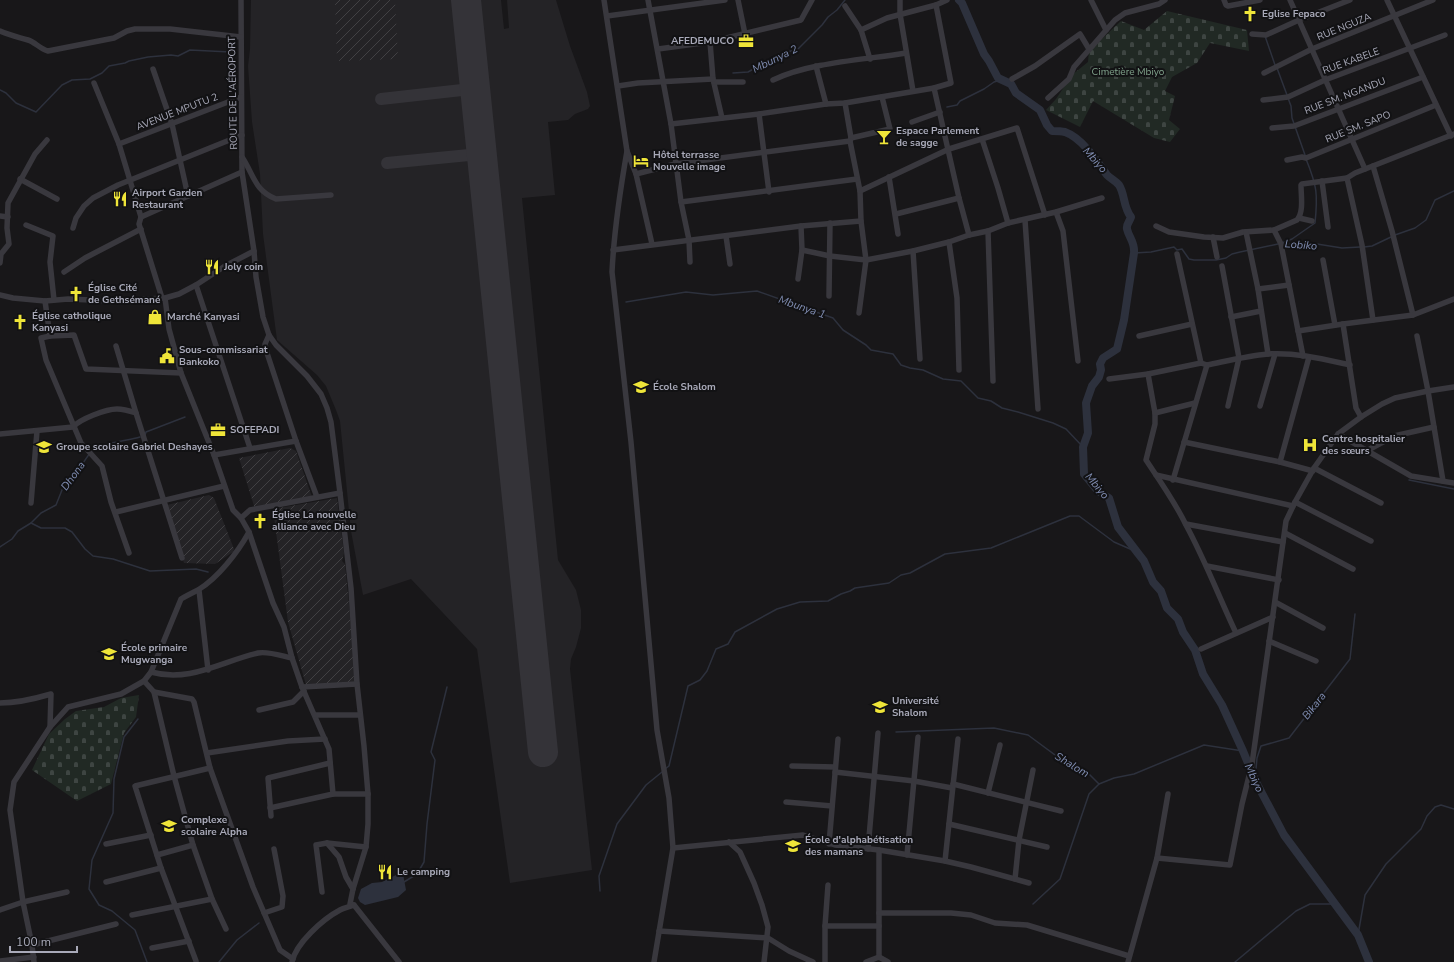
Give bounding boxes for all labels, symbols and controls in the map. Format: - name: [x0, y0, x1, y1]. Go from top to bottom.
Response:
- church icon: Eglise Fepaco: [1241, 5, 1259, 23]
- place label: Eglise Fepaco: [1262, 7, 1326, 21]
- street label: RUE NGUZA: [1315, 9, 1374, 44]
- office icon: AFEDEMUCO: [737, 32, 755, 50]
- place label: AFEDEMUCO: [671, 34, 734, 48]
- street label: ROUTE DE L'AÉROPORT: [225, 36, 241, 150]
- water label: Mbunya 2: [750, 41, 801, 76]
- street label: RUE KABELE: [1321, 44, 1382, 78]
- park label: Cimetière Mbiyo: [1092, 65, 1165, 79]
- street label: RUE SM. NGANDU: [1302, 74, 1388, 118]
- street label: AVENUE MPUTU 2: [134, 90, 220, 134]
- street label: RUE SM. SAPO: [1323, 107, 1393, 146]
- place label: Espace Parlement de sagge: [896, 124, 979, 150]
- bar icon: Espace Parlement de sagge: [875, 128, 893, 146]
- water label: Mbiyo: [1079, 144, 1111, 176]
- place label: Hôtel terrasse Nouvelle image: [653, 148, 726, 174]
- hotel icon: Hôtel terrasse Nouvelle image: [632, 152, 650, 170]
- place label: Airport Garden Restaurant: [132, 186, 202, 212]
- restaurant icon: Airport Garden Restaurant: [111, 190, 129, 208]
- water label: Lobiko: [1284, 236, 1318, 254]
- restaurant icon: Joly coin: [203, 258, 221, 276]
- place label: Joly coin: [223, 260, 263, 274]
- place label: Église Cité de Gethsémané: [88, 281, 161, 307]
- church icon: Église Cité de Gethsémané: [67, 285, 85, 303]
- water label: Mbunya 1: [776, 292, 828, 322]
- shop icon: Marché Kanyasi: [146, 308, 164, 326]
- place label: Église catholique Kanyasi: [32, 309, 112, 335]
- place label: Marché Kanyasi: [167, 310, 240, 324]
- church icon: Église catholique Kanyasi: [11, 313, 29, 331]
- place label: Sous-commissariat Bankoko: [179, 343, 268, 369]
- public building icon: Sous-commissariat Bankoko: [158, 347, 176, 365]
- school or university icon: École Shalom: [632, 378, 650, 396]
- place label: École Shalom: [653, 380, 716, 394]
- office icon: SOFEPADI: [209, 421, 227, 439]
- place label: SOFEPADI: [230, 423, 280, 437]
- place label: Centre hospitalier des sœurs: [1322, 432, 1405, 458]
- hospital icon: Centre hospitalier des sœurs: [1301, 436, 1319, 454]
- school or university icon: Groupe scolaire Gabriel Deshayes: [35, 438, 53, 456]
- place label: Groupe scolaire Gabriel Deshayes: [56, 440, 213, 454]
- water label: Dhona: [57, 458, 89, 494]
- water label: Mbiyo: [1082, 470, 1112, 502]
- place label: Église La nouvelle alliance avec Dieu: [272, 508, 357, 534]
- church icon: Église La nouvelle alliance avec Dieu: [251, 512, 269, 530]
- place label: École primaire Mugwanga: [121, 641, 188, 667]
- school or university icon: École primaire Mugwanga: [100, 645, 118, 663]
- water label: Bikara: [1299, 689, 1330, 723]
- place label: Université Shalom: [892, 694, 939, 720]
- school or university icon: Université Shalom: [871, 698, 889, 716]
- water label: Shalom: [1052, 749, 1092, 781]
- water label: Mbiyo: [1241, 761, 1267, 795]
- place label: Complexe scolaire Alpha: [181, 813, 247, 839]
- school or university icon: Complexe scolaire Alpha: [160, 817, 178, 835]
- place label: École d'alphabétisation des mamans: [805, 833, 913, 859]
- school or university icon: École d'alphabétisation des mamans: [784, 837, 802, 855]
- restaurant icon: Le camping: [376, 863, 394, 881]
- place label: Le camping: [397, 865, 450, 879]
- scale bar: [10, 928, 77, 954]
- text: 100 m: [16, 934, 51, 950]

